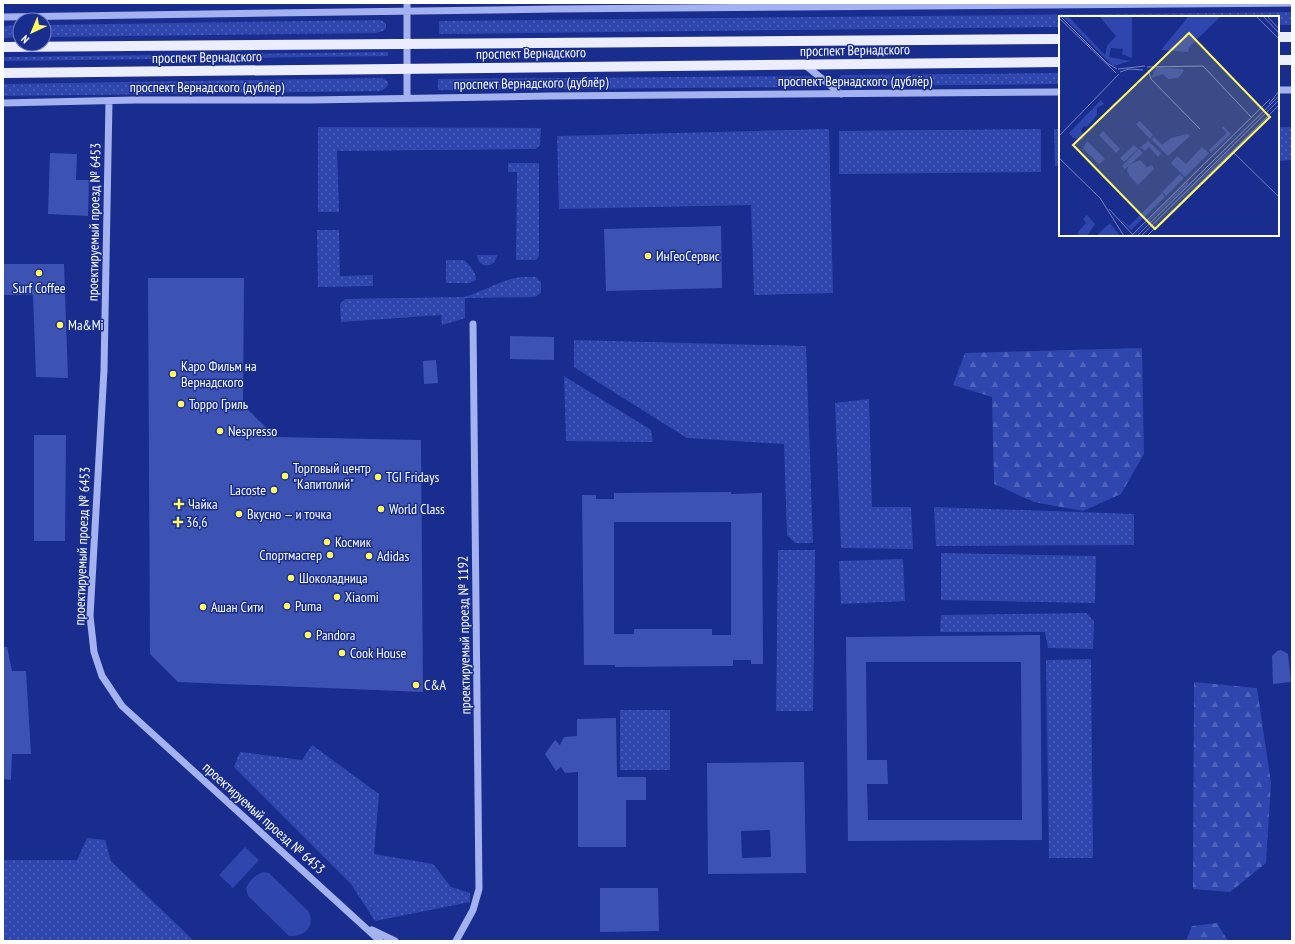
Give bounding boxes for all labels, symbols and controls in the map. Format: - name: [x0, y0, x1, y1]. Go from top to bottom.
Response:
- north arrow: [12, 12, 52, 52]
- inset map: [1059, 16, 1279, 236]
- text: N: [18, 32, 32, 46]
- street label: проспект Вернадского: [800, 40, 910, 60]
- street label: проспект Вернадского: [476, 43, 586, 63]
- street label: проспект Вернадского: [152, 47, 262, 67]
- street label: проспект Вернадского (дублёр): [778, 72, 933, 90]
- street label: проспект Вернадского (дублёр): [454, 73, 609, 93]
- street label: проспект Вернадского (дублёр): [130, 78, 285, 96]
- street label: проектируемый проезд № 6453: [84, 143, 104, 301]
- place label: ИнГеоСервис: [656, 247, 720, 265]
- marker: ИнГеоСервис: [643, 251, 653, 261]
- marker: Surf Coffee: [34, 268, 44, 278]
- place label: Surf Coffee: [13, 279, 66, 297]
- place label: Ma&Mi: [68, 316, 104, 334]
- marker: Ma&Mi: [55, 320, 65, 330]
- place label: Каро Фильм на Вернадского: [181, 357, 257, 391]
- marker: Каро Фильм на Вернадского: [168, 369, 178, 379]
- place label: Торро Гриль: [189, 395, 248, 413]
- marker: Торро Гриль: [176, 399, 186, 409]
- place label: Nespresso: [228, 422, 277, 440]
- marker: Nespresso: [215, 426, 225, 436]
- place label: Торговый центр "Капитолий": [293, 459, 371, 493]
- street label: проектируемый проезд № 6453: [70, 466, 94, 626]
- place label: TGI Fridays: [386, 468, 439, 486]
- marker: Торговый центр "Капитолий": [280, 471, 290, 481]
- marker: TGI Fridays: [373, 472, 383, 482]
- place label: Lacoste: [230, 481, 266, 499]
- marker: Lacoste: [269, 485, 279, 495]
- place label: Чайка: [188, 495, 218, 513]
- marker: Чайка: [173, 498, 185, 510]
- place label: World Class: [389, 500, 445, 518]
- marker: World Class: [376, 504, 386, 514]
- place label: Вкусно — и точка: [247, 505, 332, 523]
- marker: Вкусно — и точка: [234, 509, 244, 519]
- place label: 36,6: [186, 513, 208, 531]
- marker: 36,6: [173, 517, 183, 527]
- place label: Космик: [335, 533, 372, 551]
- marker: Космик: [322, 537, 332, 547]
- place label: Спортмастер: [259, 546, 322, 564]
- place label: Adidas: [377, 547, 409, 565]
- marker: Спортмастер: [325, 550, 335, 560]
- marker: Adidas: [364, 551, 374, 561]
- street label: проектируемый проезд № 1192: [454, 556, 474, 714]
- place label: Шоколадница: [299, 569, 368, 587]
- marker: Шоколадница: [286, 573, 296, 583]
- place label: Xiaomi: [345, 588, 379, 606]
- marker: Xiaomi: [332, 592, 342, 602]
- place label: Puma: [295, 597, 322, 615]
- place label: Ашан Сити: [211, 598, 264, 616]
- marker: Puma: [282, 601, 292, 611]
- marker: Ашан Сити: [198, 602, 208, 612]
- place label: Pandora: [316, 626, 355, 644]
- marker: Pandora: [303, 630, 313, 640]
- place label: Cook House: [350, 644, 407, 662]
- marker: Cook House: [337, 648, 347, 658]
- place label: C&A: [424, 676, 447, 694]
- marker: C&A: [411, 680, 421, 690]
- street label: проектируемый проезд № 6453: [199, 758, 329, 878]

